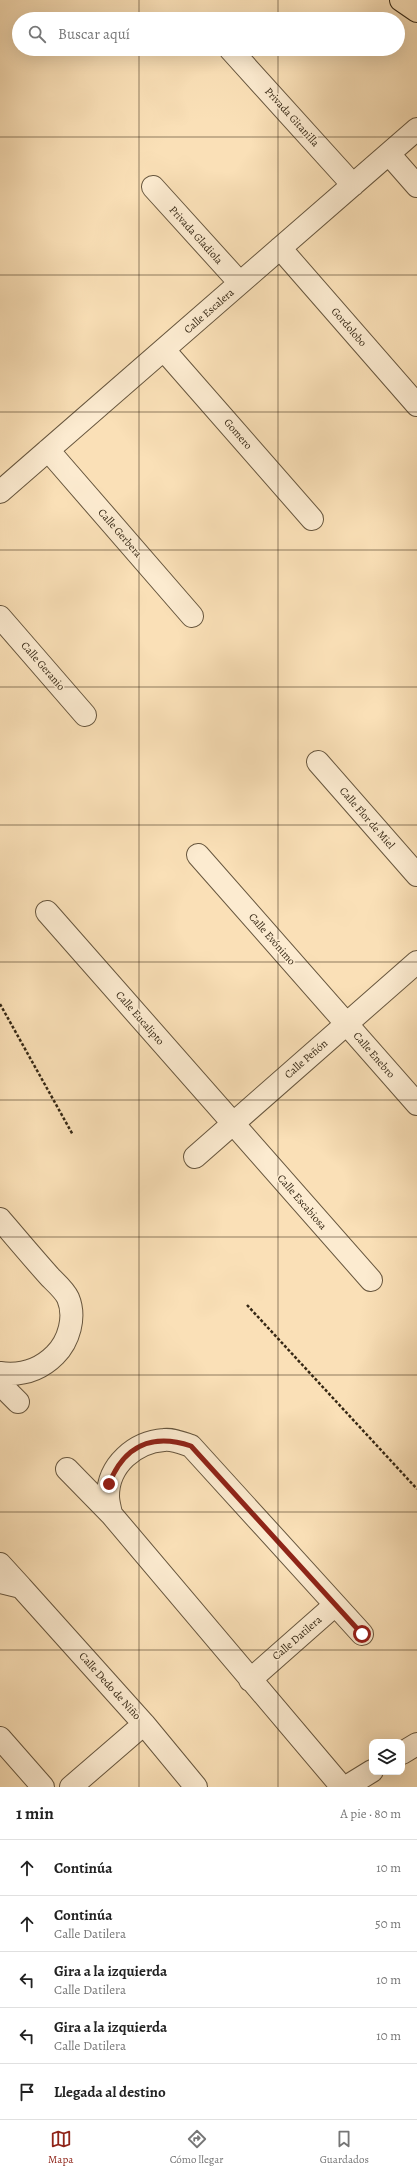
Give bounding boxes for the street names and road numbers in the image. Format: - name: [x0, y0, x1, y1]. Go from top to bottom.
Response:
- street label: Privada Gitanilla: [261, 84, 323, 151]
- street label: Privada Gladiola: [166, 203, 227, 268]
- street label: Calle Escalera: [181, 284, 238, 337]
- street label: Gordolobo: [328, 304, 371, 350]
- street label: Gomero: [220, 415, 256, 453]
- street label: Calle Gerbera: [94, 505, 146, 561]
- street label: Calle Geranio: [18, 638, 69, 694]
- street label: Calle Flor de Miel: [336, 784, 398, 852]
- street label: Calle Evónimo: [245, 910, 299, 969]
- street label: Calle Eucalipto: [112, 988, 168, 1049]
- street label: Calle Enebro: [350, 1029, 399, 1082]
- street label: Calle Peñón: [281, 1036, 331, 1082]
- street label: Calle Escabiosa: [274, 1171, 331, 1234]
- street label: Calle Datilera: [269, 1612, 326, 1664]
- street label: Calle Dedo de Niño: [76, 1649, 145, 1723]

